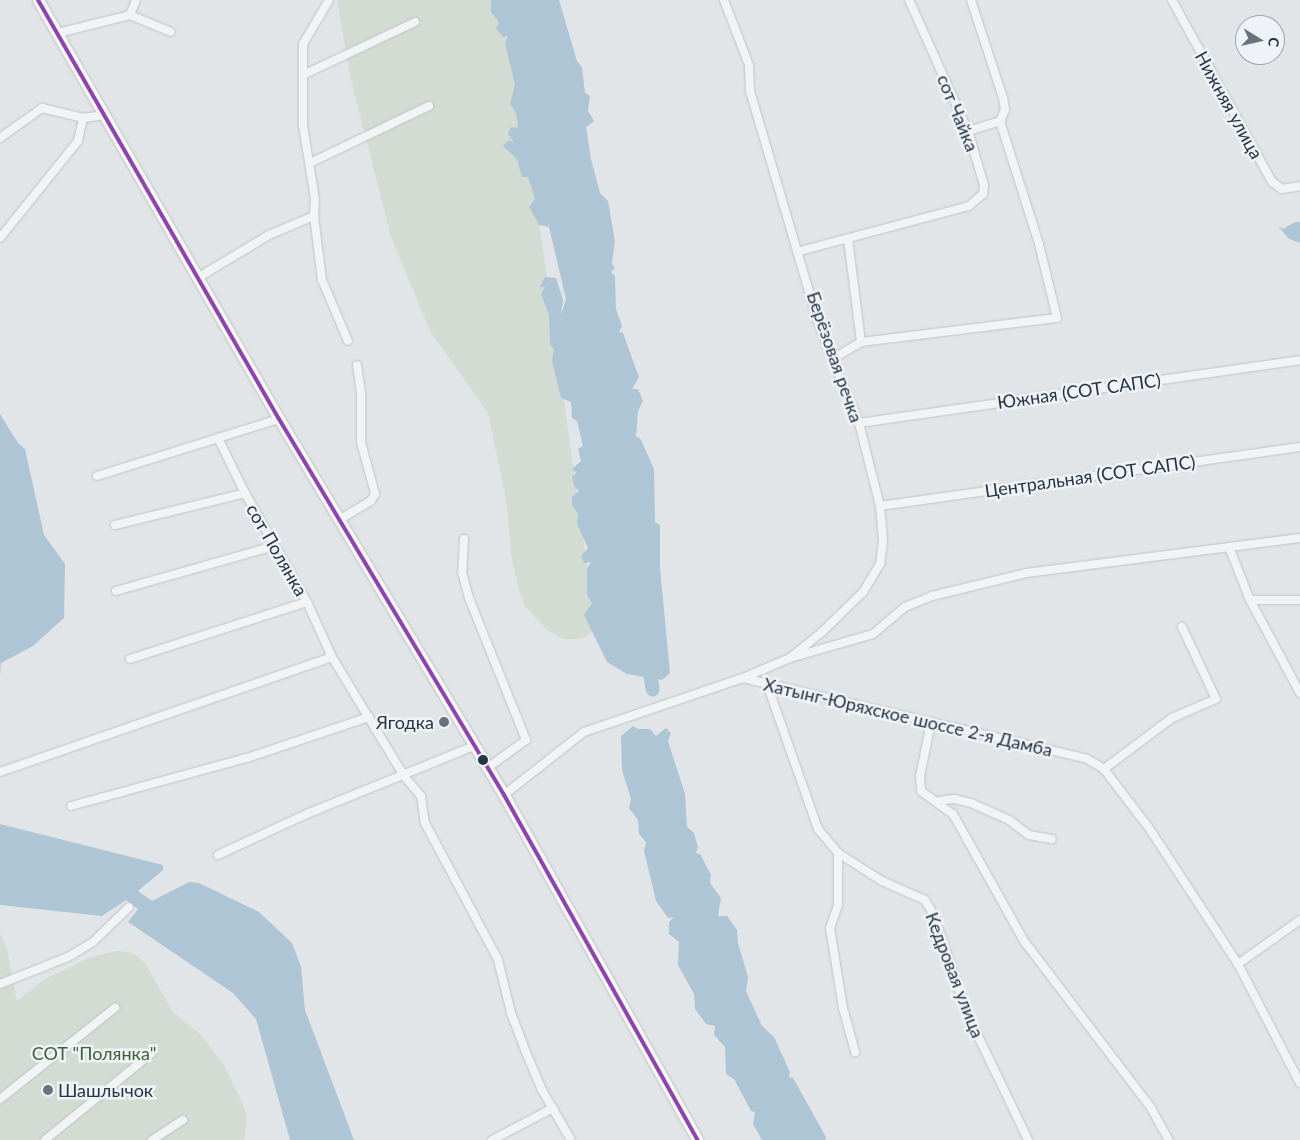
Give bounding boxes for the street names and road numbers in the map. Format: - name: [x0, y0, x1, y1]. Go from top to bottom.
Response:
- street label: Нижняя улица: [1191, 47, 1267, 163]
- street label: сот Чайка: [933, 71, 983, 155]
- street label: Берёзовая речка: [802, 289, 868, 425]
- street label: Южная (СОТ САПС): [996, 369, 1162, 413]
- street label: Центральная (СОТ САПС): [983, 451, 1197, 501]
- street label: сот Полянка: [242, 500, 312, 600]
- street label: Хатынг-Юряхское шоссе 2-я Дамба: [761, 673, 1055, 761]
- street label: Кедровая улица: [921, 909, 989, 1041]

